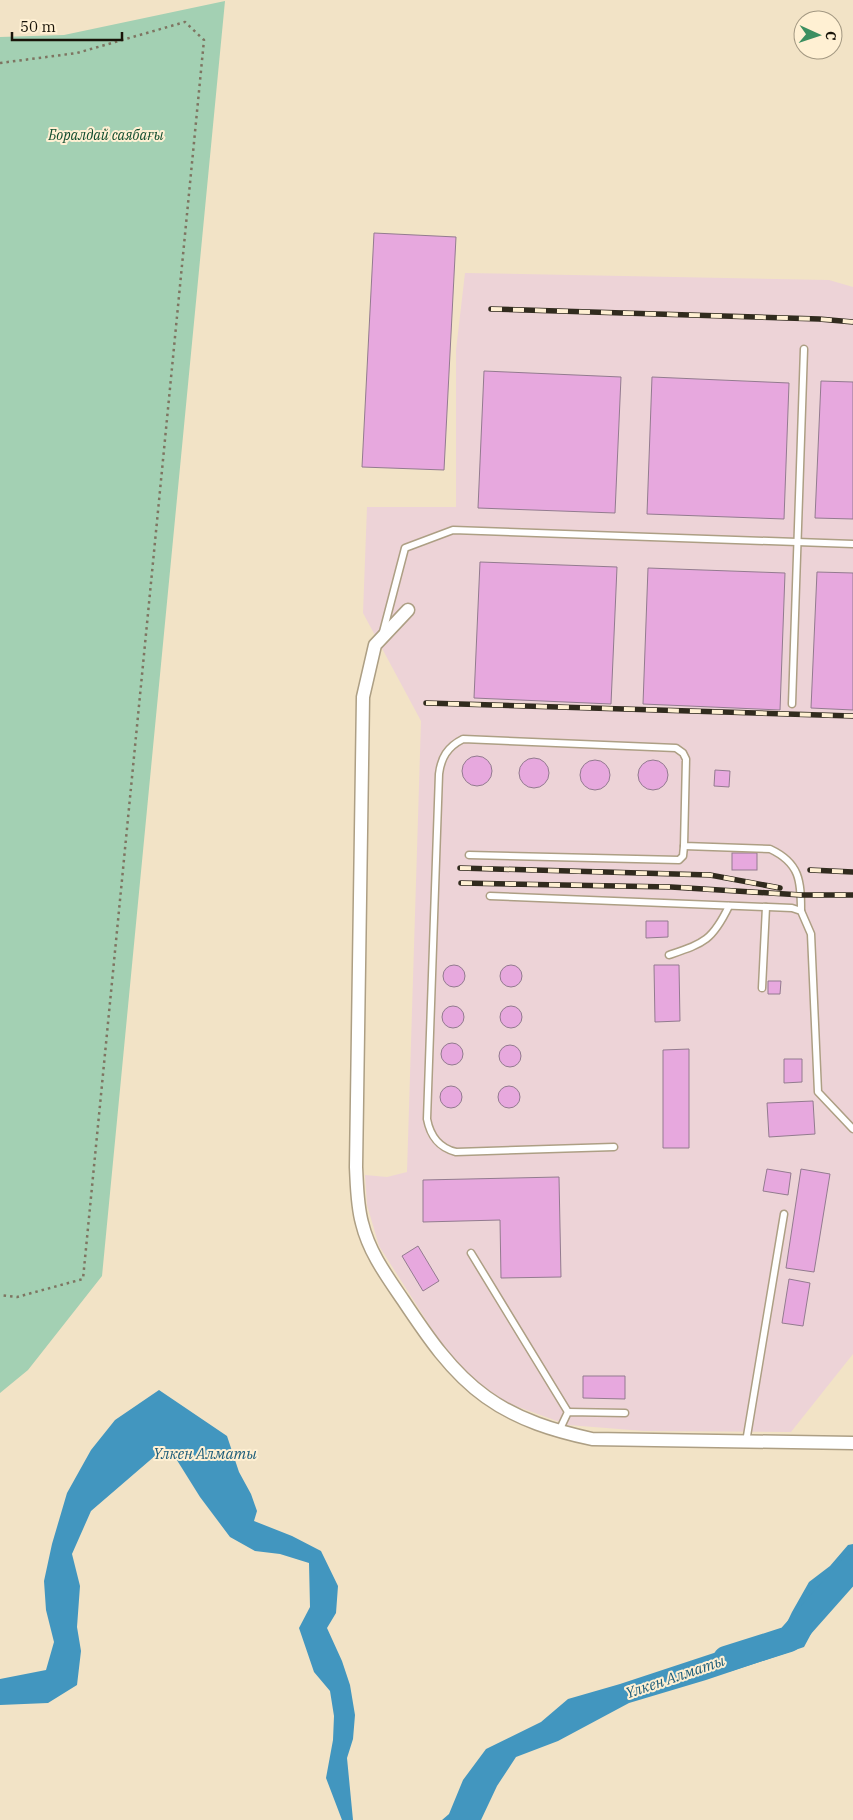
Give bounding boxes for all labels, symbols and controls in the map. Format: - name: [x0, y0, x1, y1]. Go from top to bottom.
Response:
- scale bar: [12, 10, 122, 42]
- north arrow: [793, 10, 843, 60]
- text: 50 m: [20, 17, 56, 36]
- text: С: [822, 31, 840, 41]
- park label: Боралдай саябағы: [47, 126, 164, 144]
- water label: Үлкен Алматы: [153, 1444, 257, 1463]
- water label: Үлкен Алматы: [623, 1651, 727, 1702]

